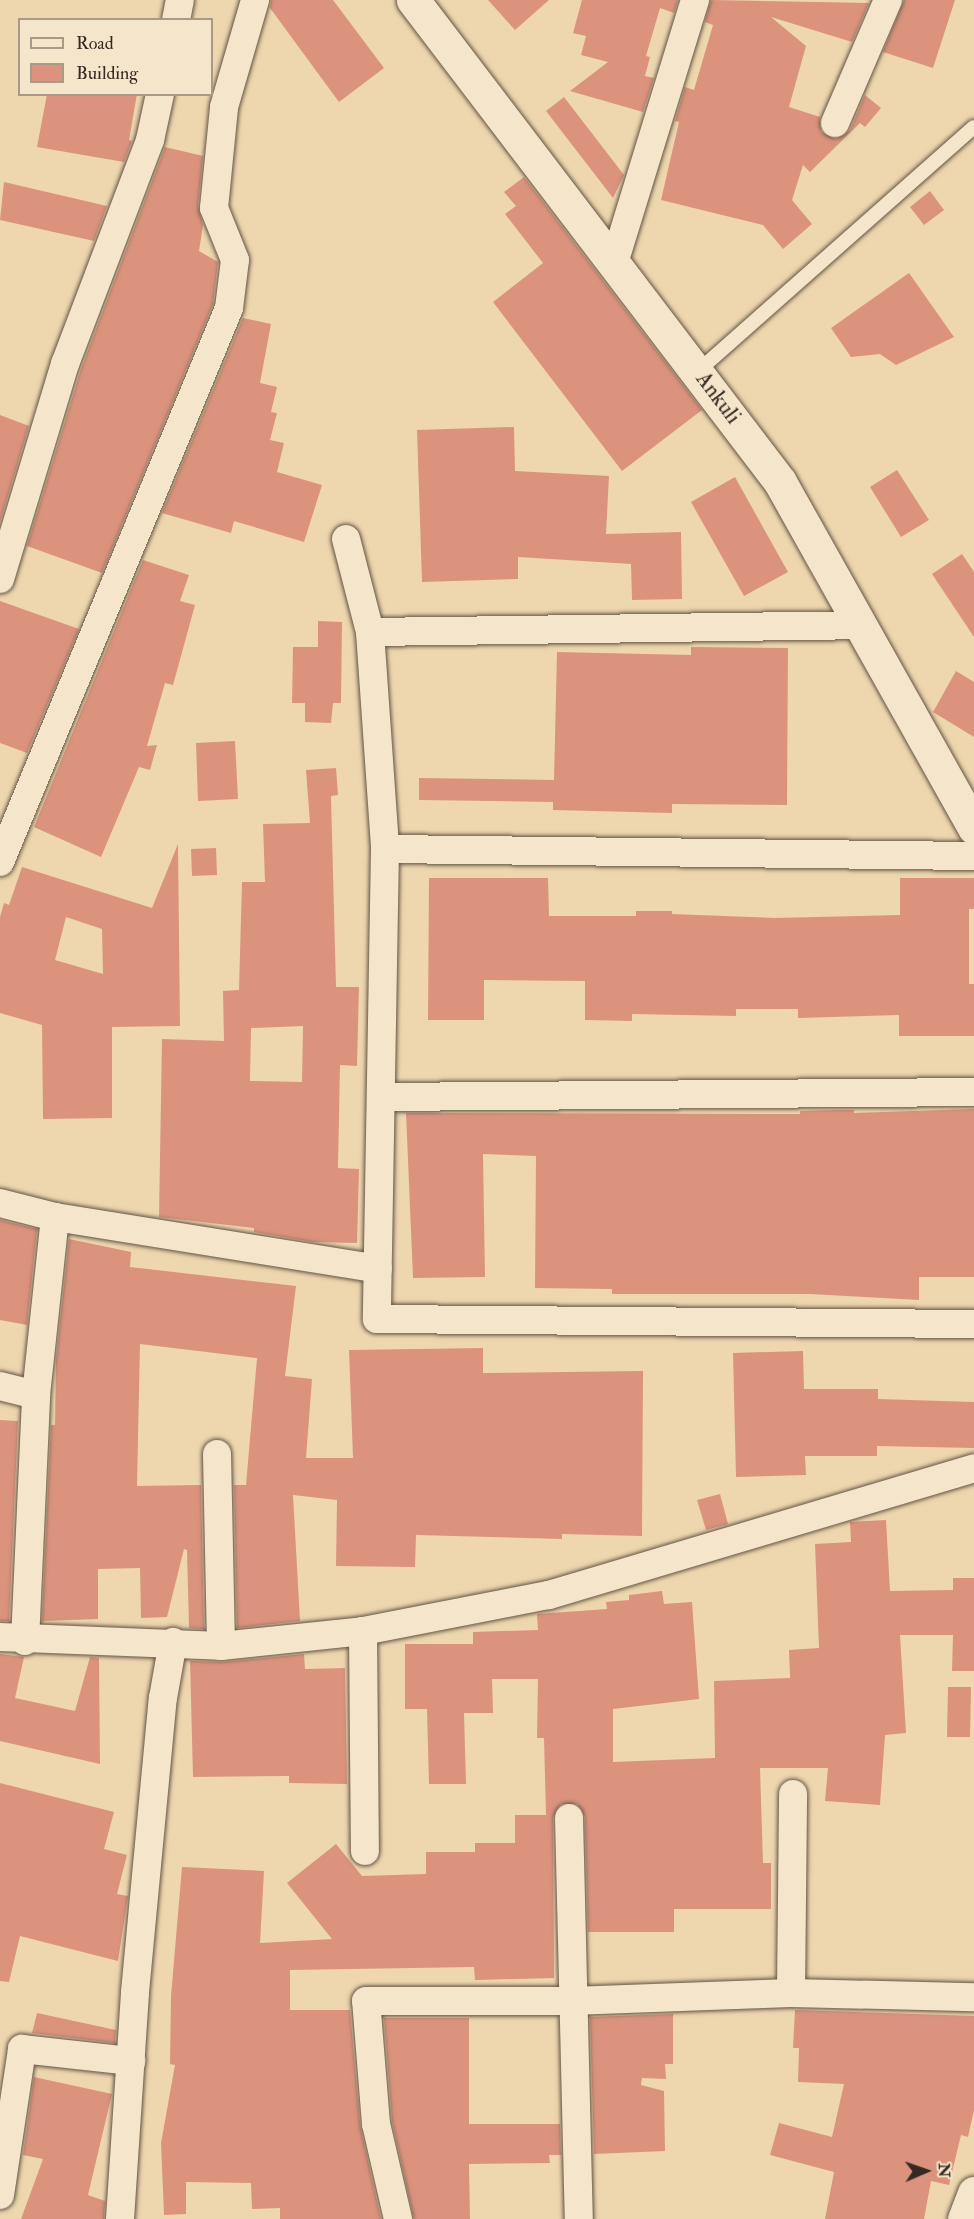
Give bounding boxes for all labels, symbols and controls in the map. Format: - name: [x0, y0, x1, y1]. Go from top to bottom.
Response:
- legend: [18, 18, 213, 96]
- text: Road: [76, 32, 114, 55]
- text: Building: [76, 62, 138, 85]
- street label: Ankuli: [690, 367, 746, 429]
- north arrow: [896, 2141, 956, 2201]
- text: N: [934, 2163, 954, 2178]

